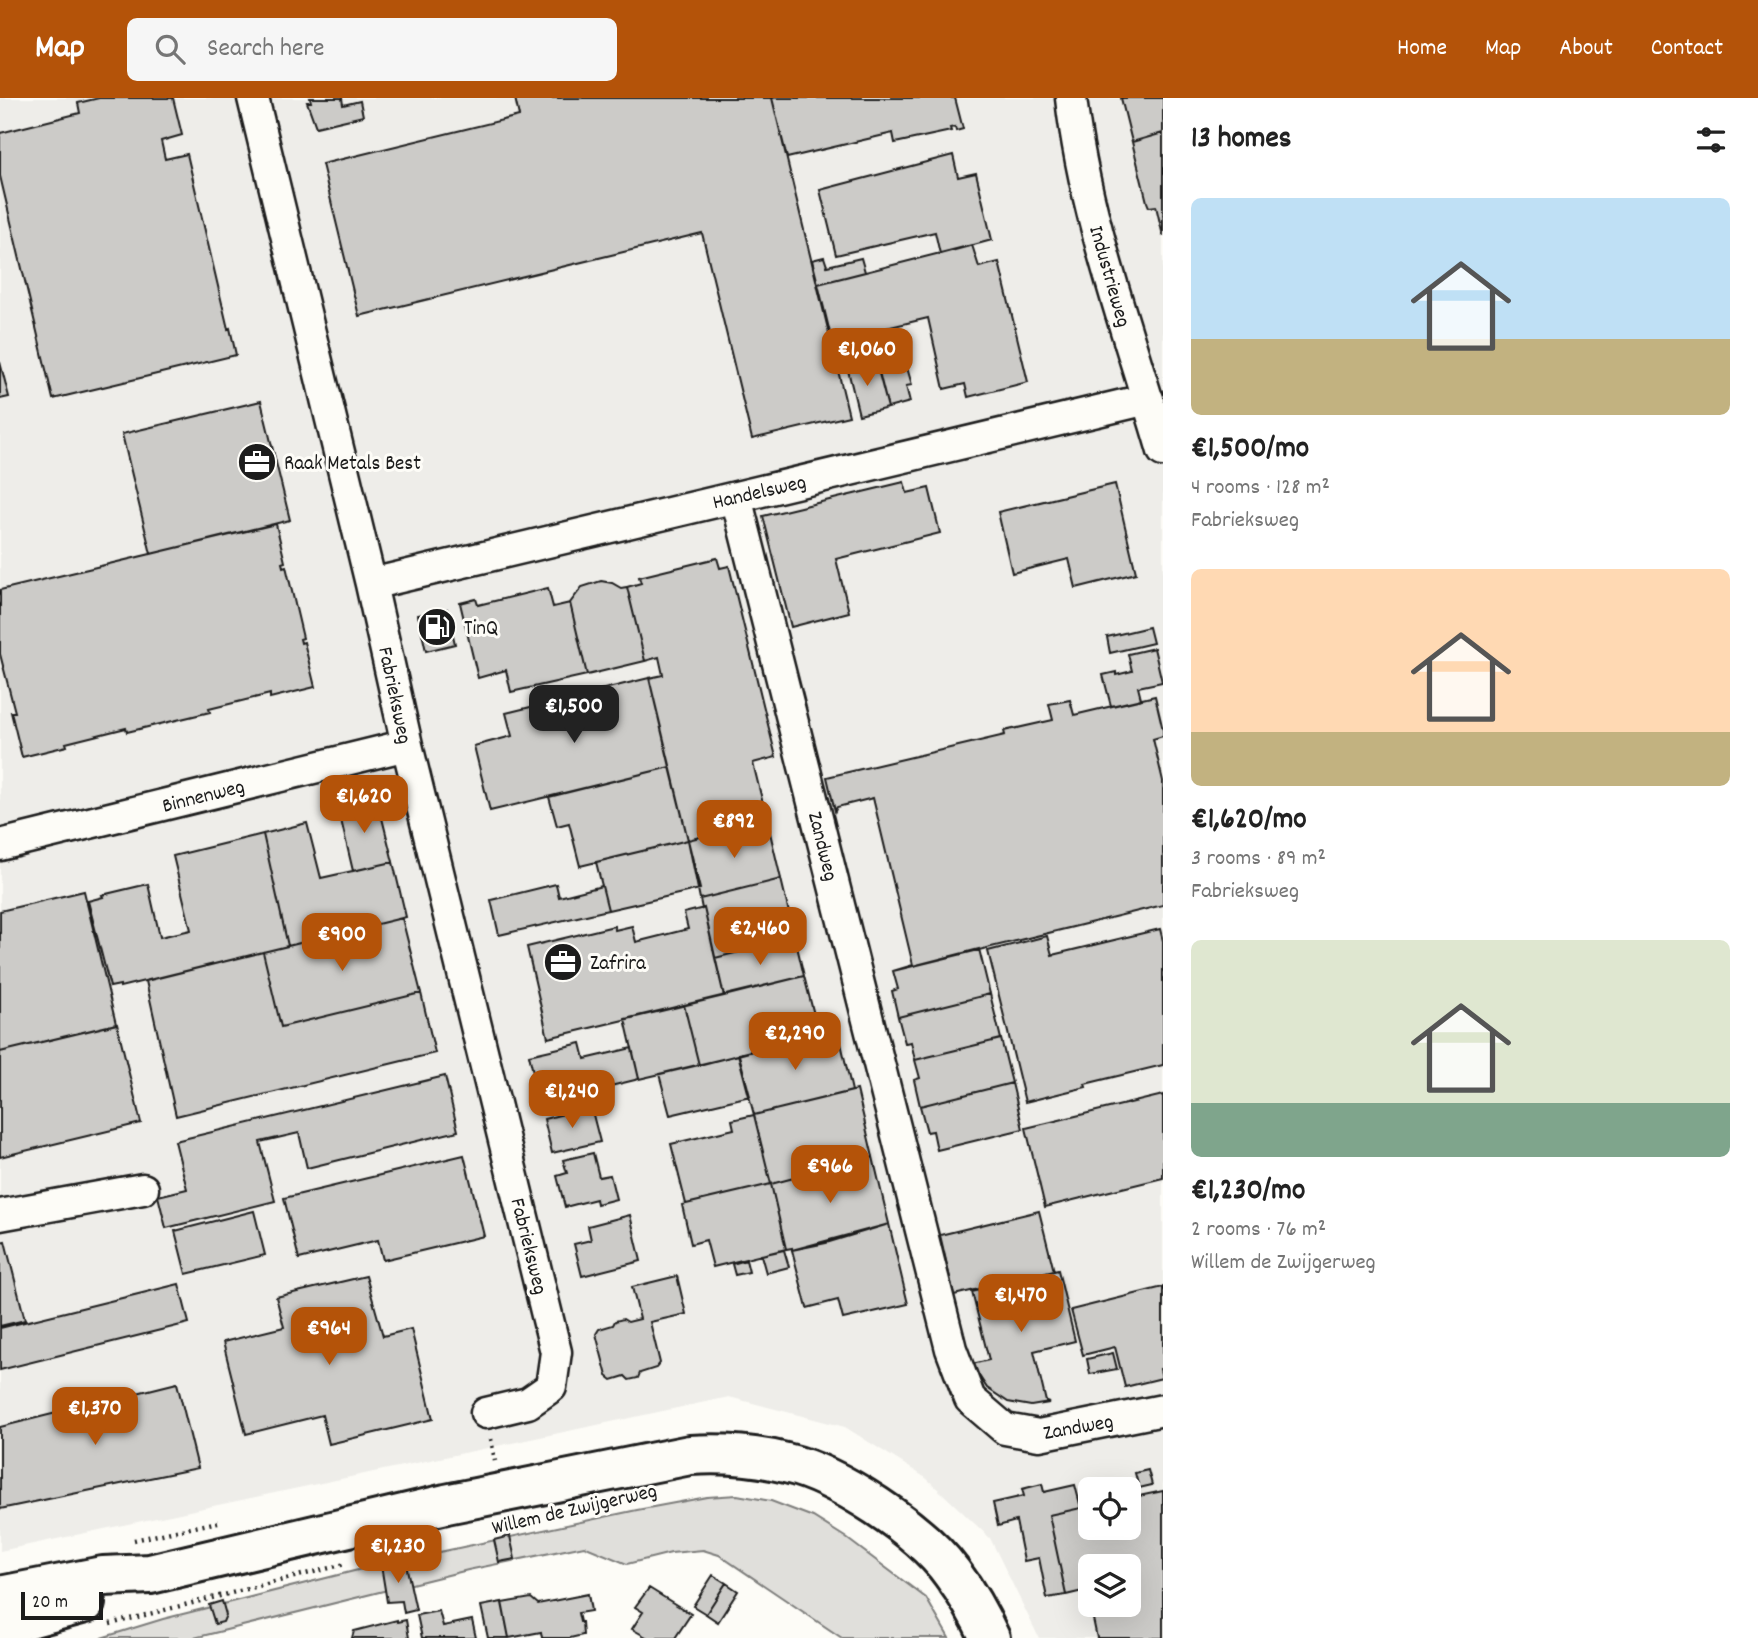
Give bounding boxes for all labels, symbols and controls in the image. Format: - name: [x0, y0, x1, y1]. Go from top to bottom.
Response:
- search box: [127, 18, 617, 81]
- text: Map: [35, 26, 85, 73]
- icon: search: [151, 30, 189, 68]
- text: Search here: [207, 31, 325, 68]
- text: Home: [1397, 32, 1447, 66]
- text: Map: [1485, 32, 1521, 66]
- text: About: [1559, 32, 1613, 66]
- text: Contact: [1651, 32, 1723, 66]
- text: 13 homes: [1191, 119, 1291, 162]
- icon: filters: [1692, 121, 1730, 159]
- street label: Industrieweg: [1079, 222, 1137, 331]
- icon: home: [1398, 243, 1524, 369]
- pin: €1,060: [810, 328, 924, 388]
- text: €1,060: [838, 334, 896, 367]
- text: €1,500/mo: [1191, 429, 1309, 472]
- office icon: Raak Metals Best: [236, 441, 278, 483]
- place label: Raak Metals Best: [284, 450, 421, 480]
- street label: Handelsweg: [710, 469, 809, 519]
- text: 4 rooms · 128 m²: [1191, 472, 1330, 505]
- text: Fabrieksweg: [1191, 505, 1299, 538]
- fuel station icon: TinQ: [416, 606, 458, 648]
- icon: home: [1398, 614, 1524, 740]
- place label: TinQ: [464, 615, 498, 645]
- street label: Fabrieksweg: [368, 644, 418, 747]
- pin: €1,500: [517, 686, 631, 745]
- text: €1,500: [545, 691, 603, 724]
- street label: Binnenweg: [159, 773, 248, 823]
- pin: €1,620: [307, 776, 421, 835]
- text: €1,620: [336, 781, 392, 814]
- pin: €892: [693, 800, 775, 860]
- text: €1,620/mo: [1191, 800, 1307, 843]
- text: €892: [713, 806, 755, 839]
- street label: Zandweg: [798, 809, 844, 885]
- text: 3 rooms · 89 m²: [1191, 843, 1326, 876]
- text: Fabrieksweg: [1191, 876, 1299, 909]
- pin: €2,460: [703, 908, 817, 967]
- text: €2,460: [730, 913, 790, 946]
- pin: €900: [301, 914, 383, 973]
- text: €900: [318, 919, 366, 952]
- office icon: Zafrira: [542, 941, 584, 983]
- place label: Zafrira: [590, 950, 647, 980]
- icon: home: [1398, 985, 1524, 1111]
- pin: €2,290: [738, 1012, 852, 1072]
- text: €2,290: [765, 1018, 825, 1051]
- pin: €1,240: [515, 1070, 629, 1130]
- text: €1,240: [545, 1076, 599, 1109]
- pin: €966: [789, 1146, 871, 1205]
- text: €966: [807, 1151, 853, 1184]
- text: €1,230/mo: [1191, 1171, 1305, 1214]
- street label: Fabrieksweg: [501, 1195, 554, 1298]
- text: 2 rooms · 76 m²: [1191, 1214, 1326, 1247]
- text: Willem de Zwijgerweg: [1191, 1247, 1376, 1280]
- pin: €1,470: [964, 1274, 1078, 1334]
- text: €1,470: [994, 1280, 1048, 1313]
- pin: €964: [288, 1308, 370, 1367]
- text: €964: [307, 1313, 351, 1346]
- pin: €1,370: [38, 1388, 152, 1447]
- text: €1,370: [68, 1393, 122, 1426]
- street label: Zandweg: [1041, 1408, 1116, 1450]
- street label: Willem de Zwijgerweg: [489, 1477, 660, 1545]
- map controls: [1078, 1477, 1141, 1617]
- button: locate: [1078, 1477, 1141, 1540]
- pin: €1,230: [341, 1526, 455, 1585]
- text: €1,230: [370, 1531, 426, 1564]
- button: layers: [1078, 1554, 1141, 1617]
- scale bar: [21, 1589, 103, 1621]
- text: 20 m: [32, 1590, 68, 1617]

